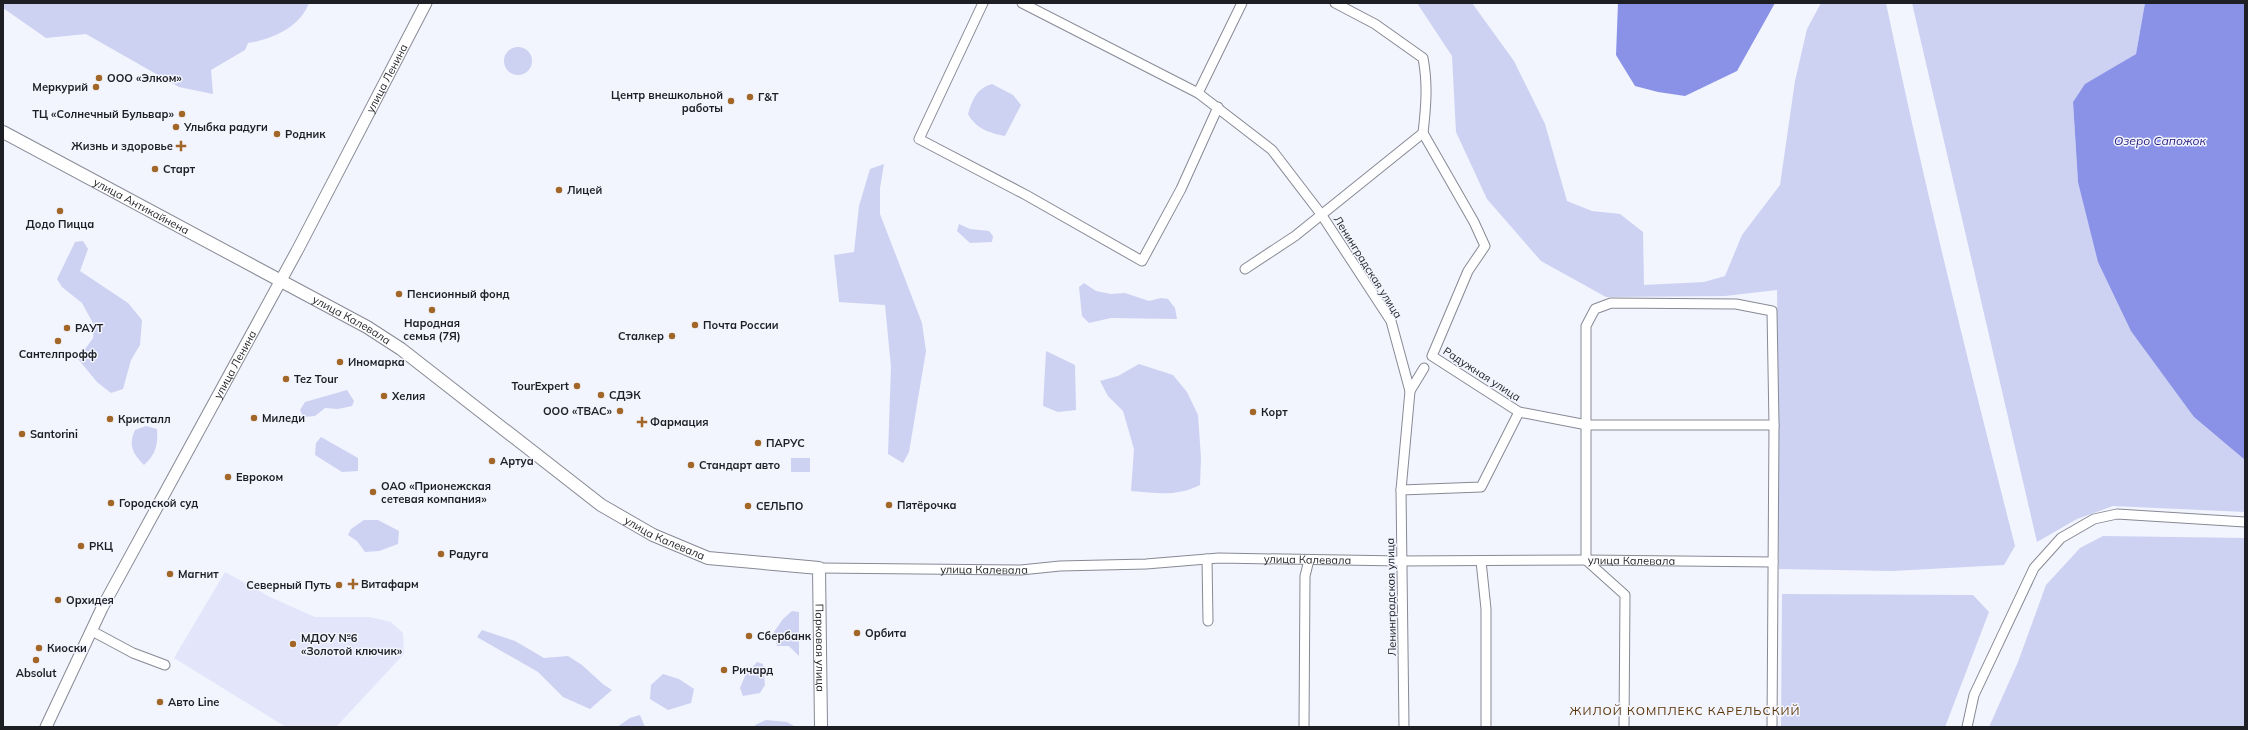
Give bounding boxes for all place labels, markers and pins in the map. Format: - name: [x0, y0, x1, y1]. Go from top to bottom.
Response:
- place label: ООО «Элком»: [107, 71, 182, 85]
- marker: ООО «Элком»: [94, 73, 104, 83]
- place label: Меркурий: [32, 80, 88, 94]
- marker: Меркурий: [91, 82, 101, 92]
- place label: Центр внешкольной работы: [611, 88, 723, 115]
- place label: Г&Т: [758, 90, 779, 104]
- marker: Г&Т: [745, 92, 755, 102]
- marker: Центр внешкольной работы: [726, 96, 736, 106]
- place label: ТЦ «Солнечный Бульвар»: [32, 107, 175, 121]
- marker: ТЦ «Солнечный Бульвар»: [177, 109, 187, 119]
- place label: Улыбка радуги: [183, 120, 268, 134]
- marker: Улыбка радуги: [171, 122, 181, 132]
- place label: Родник: [285, 127, 326, 141]
- marker: Родник: [272, 129, 282, 139]
- place label: Жизнь и здоровье: [71, 139, 173, 153]
- marker: Жизнь и здоровье: [176, 141, 186, 151]
- place label: Старт: [163, 162, 196, 176]
- marker: Старт: [150, 164, 160, 174]
- place label: Лицей: [567, 183, 602, 197]
- marker: Лицей: [554, 185, 564, 195]
- marker: Додо Пицца: [55, 206, 65, 216]
- place label: Додо Пицца: [26, 217, 94, 231]
- place label: Пенсионный фонд: [407, 287, 510, 301]
- marker: Пенсионный фонд: [394, 289, 404, 299]
- marker: Народная семья (7Я): [427, 305, 437, 315]
- place label: Народная семья (7Я): [403, 316, 461, 343]
- place label: Почта России: [703, 318, 779, 332]
- marker: Почта России: [690, 320, 700, 330]
- place label: РАУТ: [75, 321, 104, 335]
- marker: РАУТ: [62, 323, 72, 333]
- place label: Сталкер: [618, 329, 664, 343]
- marker: Сталкер: [667, 331, 677, 341]
- marker: Сантелпрофф: [53, 336, 63, 346]
- place label: Сантелпрофф: [19, 347, 97, 361]
- place label: Иномарка: [348, 355, 405, 369]
- marker: Иномарка: [335, 357, 345, 367]
- place label: Tez Tour: [294, 372, 339, 386]
- marker: Tez Tour: [281, 374, 291, 384]
- place label: TourExpert: [511, 379, 569, 393]
- marker: TourExpert: [572, 381, 582, 391]
- place label: СДЭК: [609, 388, 641, 402]
- place label: Хелия: [391, 389, 425, 403]
- marker: СДЭК: [596, 390, 606, 400]
- marker: Хелия: [379, 391, 389, 401]
- place label: ООО «ТВАС»: [543, 404, 613, 418]
- place label: Корт: [1261, 405, 1288, 419]
- marker: ООО «ТВАС»: [615, 406, 625, 416]
- marker: Корт: [1248, 407, 1258, 417]
- place label: Миледи: [262, 411, 305, 425]
- place label: Кристалл: [118, 412, 171, 426]
- marker: Миледи: [249, 413, 259, 423]
- marker: Кристалл: [105, 414, 115, 424]
- place label: Фармация: [650, 415, 709, 429]
- marker: Фармация: [637, 417, 647, 427]
- place label: Santorini: [30, 427, 78, 441]
- marker: Santorini: [17, 429, 27, 439]
- place label: ПАРУС: [766, 436, 805, 450]
- marker: ПАРУС: [753, 438, 763, 448]
- place label: Артуа: [500, 454, 534, 468]
- marker: Артуа: [487, 456, 497, 466]
- place label: Стандарт авто: [699, 458, 781, 472]
- marker: Стандарт авто: [686, 460, 696, 470]
- place label: Евроком: [236, 470, 283, 484]
- marker: Евроком: [223, 472, 233, 482]
- place label: ОАО «Прионежская сетевая компания»: [381, 479, 491, 506]
- marker: ОАО «Прионежская сетевая компания»: [368, 487, 378, 497]
- place label: Городской суд: [119, 496, 198, 510]
- marker: Городской суд: [106, 498, 116, 508]
- place label: Пятёрочка: [897, 498, 957, 512]
- place label: СЕЛЬПО: [756, 499, 804, 513]
- marker: Пятёрочка: [884, 500, 894, 510]
- marker: СЕЛЬПО: [743, 501, 753, 511]
- place label: РКЦ: [89, 539, 113, 553]
- marker: РКЦ: [76, 541, 86, 551]
- place label: Радуга: [449, 547, 488, 561]
- marker: Радуга: [436, 549, 446, 559]
- place label: Магнит: [178, 567, 219, 581]
- marker: Магнит: [165, 569, 175, 579]
- place label: Витафарм: [361, 577, 419, 591]
- place label: Северный Путь: [246, 578, 331, 592]
- marker: Витафарм: [348, 579, 358, 589]
- marker: Северный Путь: [334, 580, 344, 590]
- place label: Орхидея: [66, 593, 114, 607]
- marker: Орхидея: [53, 595, 63, 605]
- place label: Орбита: [865, 626, 906, 640]
- marker: Орбита: [852, 628, 862, 638]
- place label: Сбербанк: [757, 629, 812, 643]
- place label: МДОУ №6 «Золотой ключик»: [301, 631, 403, 658]
- marker: Сбербанк: [744, 631, 754, 641]
- marker: МДОУ №6 «Золотой ключик»: [288, 639, 298, 649]
- place label: Киоски: [47, 641, 87, 655]
- marker: Киоски: [34, 643, 44, 653]
- marker: Absolut: [31, 655, 41, 665]
- place label: Ричард: [732, 663, 773, 677]
- marker: Ричард: [719, 665, 729, 675]
- place label: Absolut: [16, 666, 56, 680]
- place label: Авто Line: [168, 695, 219, 709]
- marker: Авто Line: [155, 697, 165, 707]

